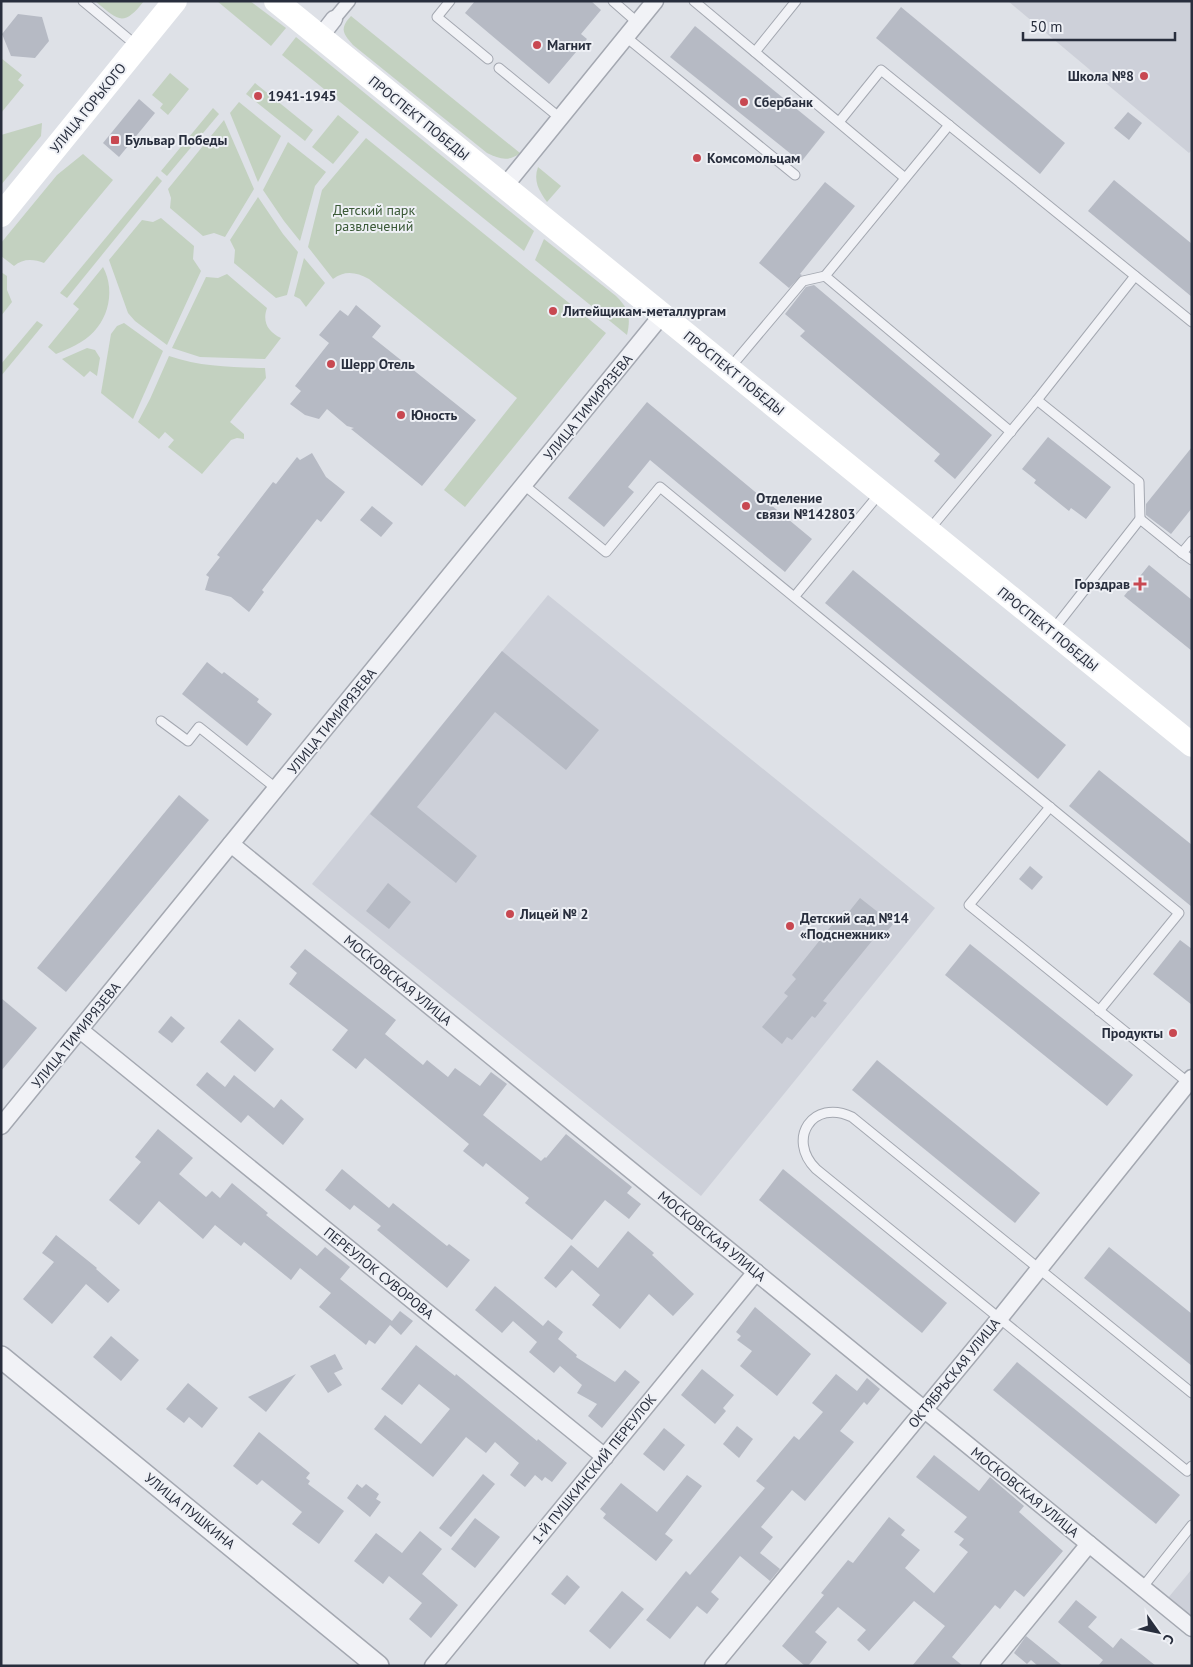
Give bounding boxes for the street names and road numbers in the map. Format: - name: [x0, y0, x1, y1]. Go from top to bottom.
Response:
- street label: УЛИЦА ГОРЬКОГО: [46, 59, 130, 157]
- street label: ПРОСПЕКТ ПОБЕДЫ: [365, 72, 473, 164]
- street label: ПРОСПЕКТ ПОБЕДЫ: [680, 327, 788, 419]
- street label: УЛИЦА ТИМИРЯЗЕВА: [540, 350, 637, 464]
- street label: ПРОСПЕКТ ПОБЕДЫ: [994, 583, 1102, 675]
- street label: УЛИЦА ТИМИРЯЗЕВА: [284, 664, 381, 778]
- street label: МОСКОВСКАЯ УЛИЦА: [340, 931, 456, 1030]
- street label: УЛИЦА ТИМИРЯЗЕВА: [28, 978, 125, 1092]
- street label: МОСКОВСКАЯ УЛИЦА: [654, 1187, 770, 1286]
- street label: ПЕРЕУЛОК СУВОРОВА: [320, 1223, 438, 1323]
- street label: ОКТЯБРЬСКАЯ УЛИЦА: [904, 1314, 1004, 1432]
- street label: 1-Й ПУШКИНСКИЙ ПЕРЕУЛОК: [528, 1390, 661, 1548]
- street label: МОСКОВСКАЯ УЛИЦА: [967, 1443, 1083, 1542]
- street label: УЛИЦА ПУШКИНА: [141, 1469, 240, 1554]

